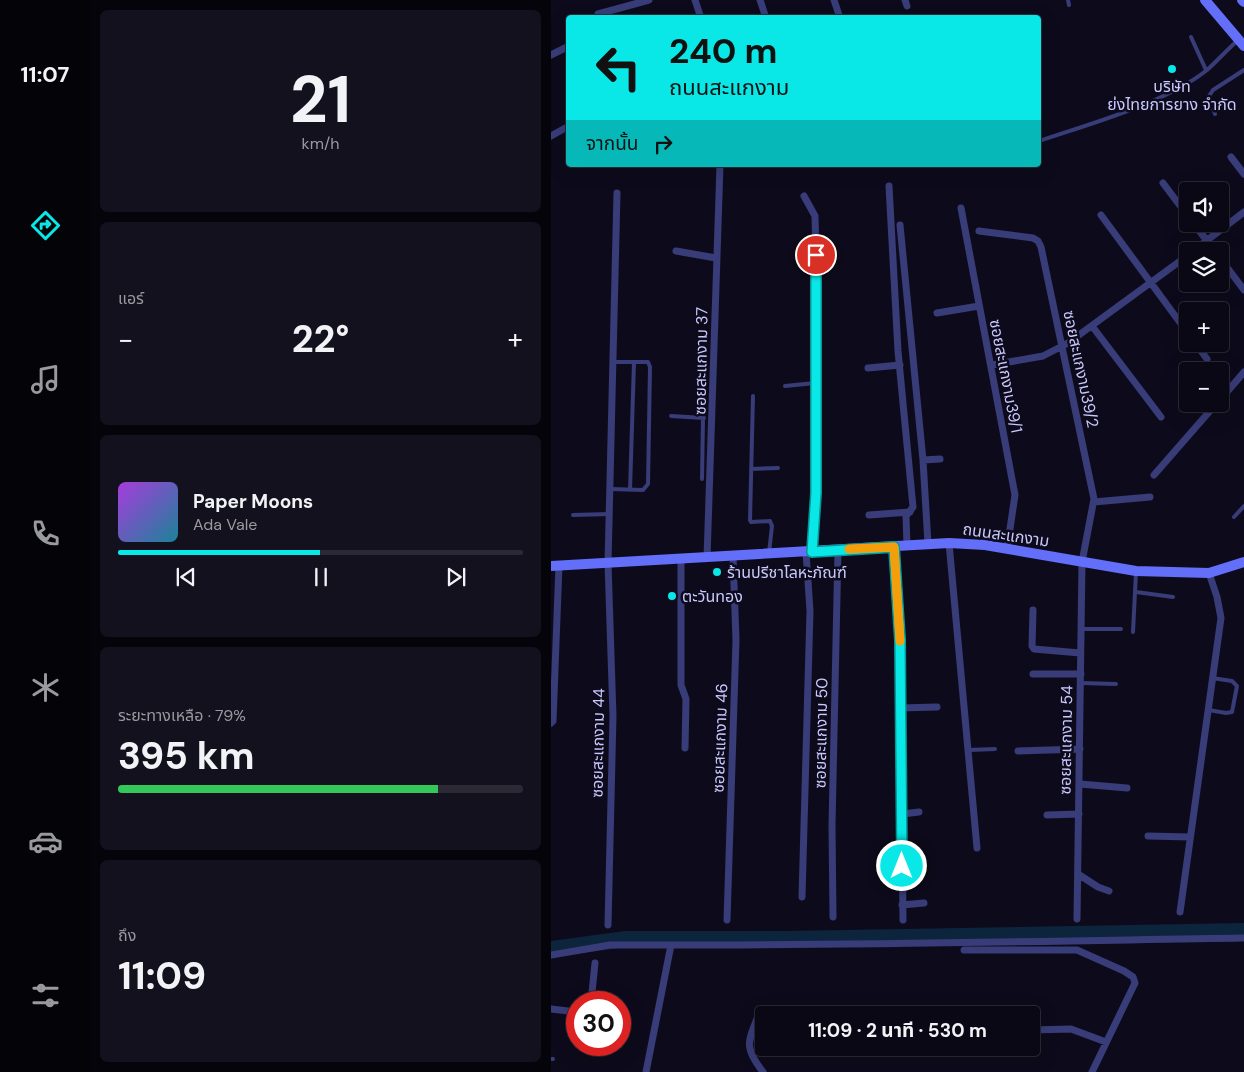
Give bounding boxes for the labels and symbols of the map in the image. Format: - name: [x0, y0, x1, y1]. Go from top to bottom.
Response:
- marker: บริษัท ย่งไทยการยาง จำกัด: [1166, 63, 1178, 75]
- place label: บริษัท ย่งไทยการยาง จำกัด: [1107, 76, 1237, 115]
- pin: [795, 234, 837, 276]
- street label: ซอยสะแกงาม 37: [690, 307, 712, 415]
- street label: ซอยสะแกงาม39/2: [1058, 308, 1104, 430]
- street label: ซอยสะแกงาม39/1: [985, 317, 1027, 435]
- street label: ถนนสะแกงาม: [961, 519, 1051, 551]
- place label: ร้านปรีชาโลหะภัณฑ์: [727, 562, 847, 583]
- marker: ร้านปรีชาโลหะภัณฑ์: [711, 566, 723, 578]
- place label: ตะวันทอง: [682, 586, 743, 607]
- marker: ตะวันทอง: [666, 590, 678, 602]
- street label: ซอยสะแกงาม 50: [810, 677, 832, 789]
- street label: ซอยสะแกงาม 46: [708, 683, 732, 793]
- street label: ซอยสะแกงาม 54: [1055, 685, 1077, 795]
- street label: ซอยสะแกงาม 44: [587, 688, 609, 798]
- position arrow: [875, 839, 927, 891]
- speed limit sign: 30: [566, 991, 631, 1056]

